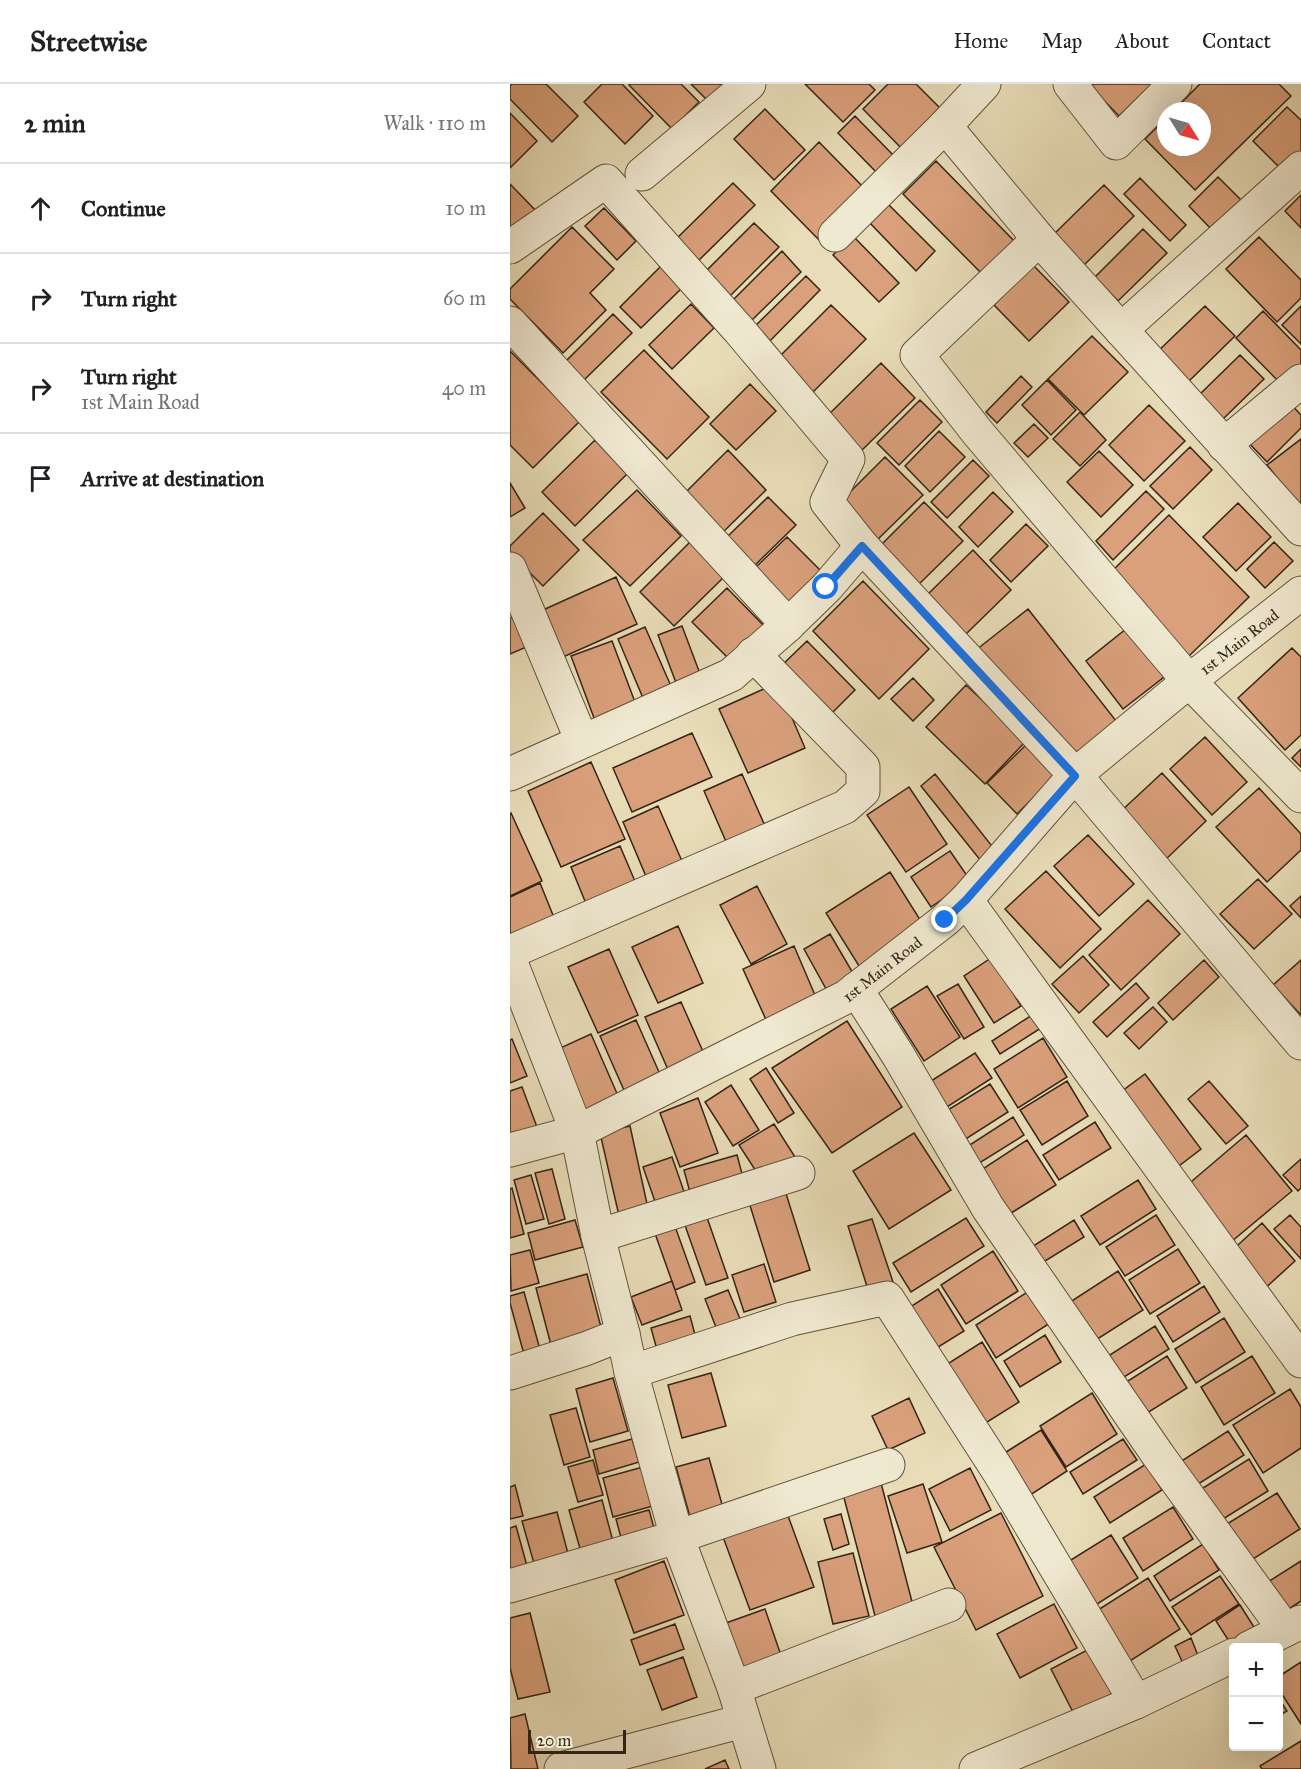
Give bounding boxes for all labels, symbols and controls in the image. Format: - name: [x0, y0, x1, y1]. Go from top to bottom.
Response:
- text: Streetwise: [30, 24, 147, 59]
- text: Home: [953, 28, 1008, 54]
- text: Map: [1041, 28, 1082, 54]
- text: About: [1115, 28, 1169, 54]
- text: Contact: [1202, 28, 1271, 54]
- north arrow: [1157, 102, 1211, 156]
- text: 2 min: [24, 107, 85, 139]
- text: Walk · 110 m: [383, 111, 486, 135]
- icon: ahead: [24, 192, 57, 225]
- text: Continue: [81, 195, 166, 222]
- text: 10 m: [445, 196, 486, 220]
- icon: right: [24, 282, 57, 315]
- text: Turn right: [81, 285, 177, 312]
- text: 60 m: [443, 286, 486, 310]
- text: Turn right: [81, 363, 177, 390]
- icon: right: [24, 372, 57, 405]
- text: 40 m: [442, 376, 486, 400]
- text: 1st Main Road: [81, 390, 200, 414]
- icon: arrive: [24, 462, 57, 495]
- text: Arrive at destination: [81, 465, 264, 492]
- route start: [812, 573, 838, 599]
- street label: 1st Main Road: [1196, 605, 1282, 679]
- route end: [931, 906, 957, 932]
- street label: 1st Main Road: [839, 932, 925, 1006]
- map controls: [1229, 1643, 1283, 1751]
- button: +: [1229, 1643, 1283, 1697]
- button: −: [1229, 1697, 1283, 1751]
- scale bar: [528, 1727, 626, 1754]
- text: 20 m: [537, 1731, 571, 1750]

